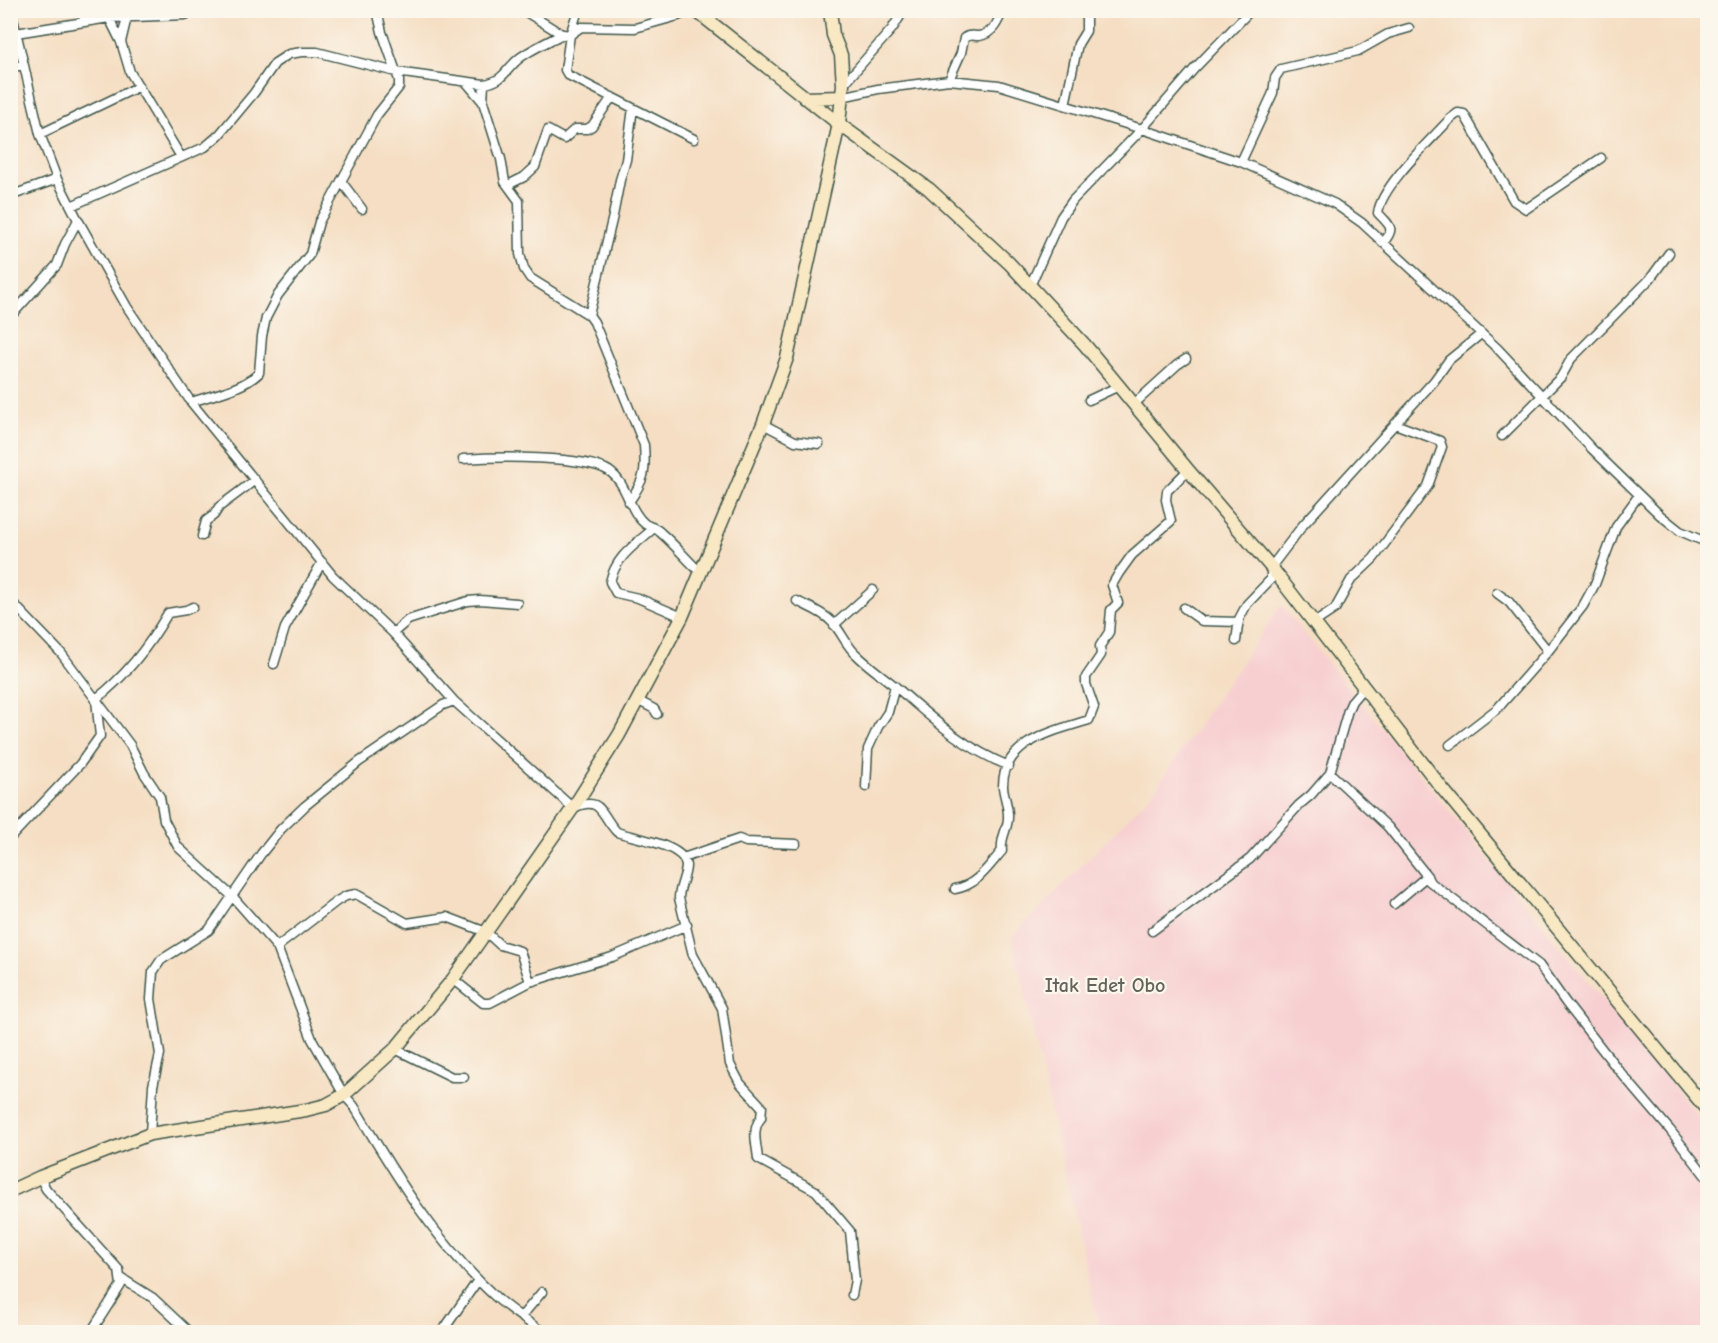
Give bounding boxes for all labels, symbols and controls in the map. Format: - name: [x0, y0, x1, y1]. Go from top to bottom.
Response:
- district label: Itak Edet Obo: [1045, 974, 1165, 997]

